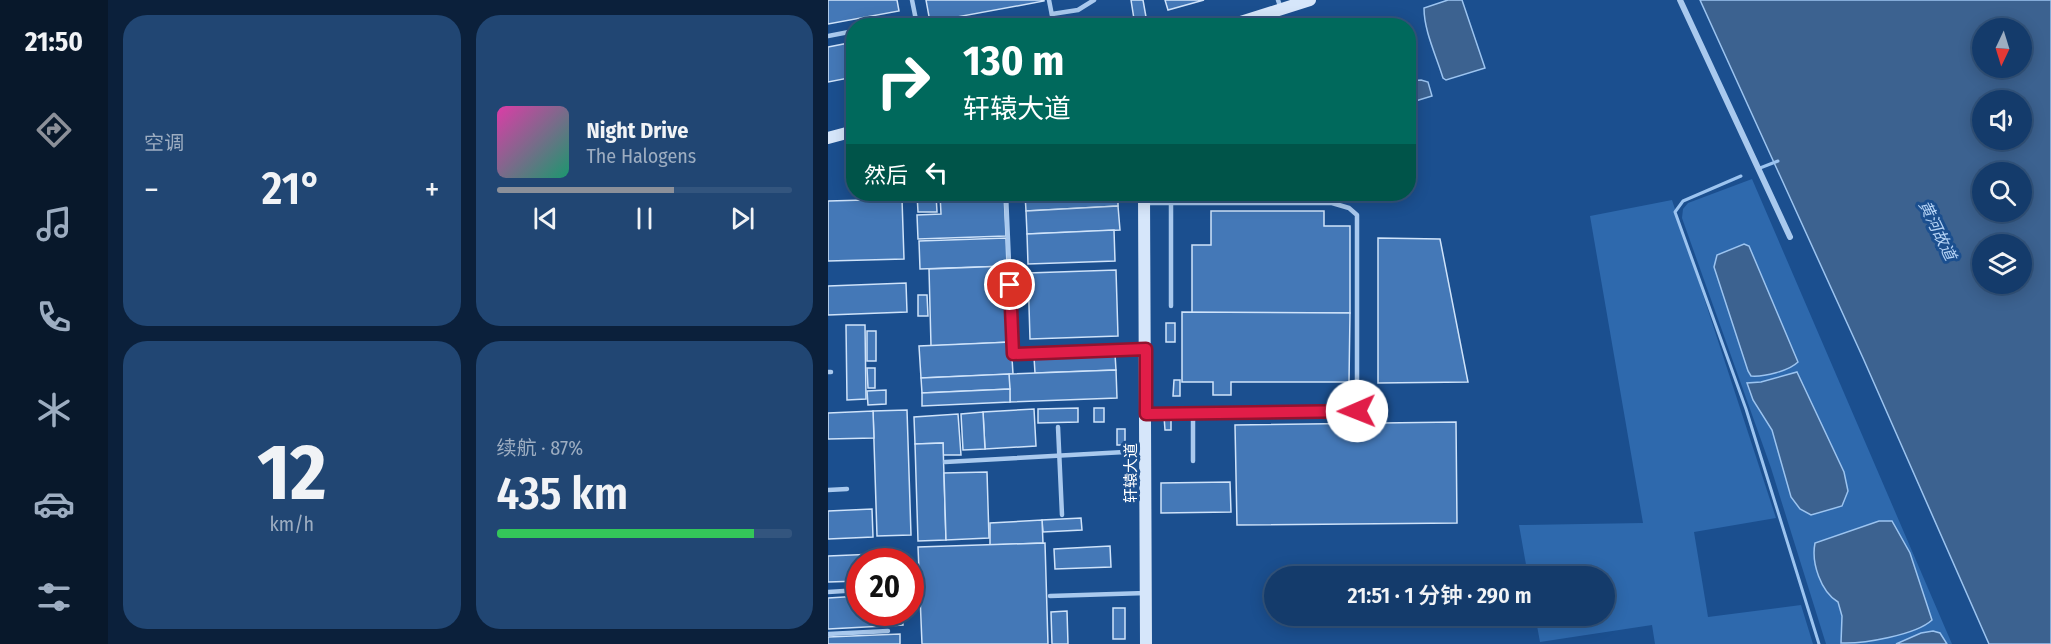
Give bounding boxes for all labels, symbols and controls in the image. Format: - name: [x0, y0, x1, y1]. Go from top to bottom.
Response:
- north arrow: [1972, 18, 2032, 78]
- map controls: [1972, 18, 2032, 294]
- text: 21:50: [25, 26, 83, 58]
- text: 130 m: [963, 36, 1064, 86]
- icon: right: [864, 42, 942, 120]
- button: sound: [1972, 90, 2032, 150]
- text: 轩辕大道: [963, 93, 1071, 125]
- icon: directions: [33, 109, 75, 151]
- text: Night Drive: [587, 117, 688, 144]
- text: 空调: [144, 131, 184, 155]
- text: The Halogens: [587, 144, 696, 168]
- icon: left: [920, 156, 953, 189]
- text: 21°: [262, 162, 322, 216]
- text: 然后: [864, 162, 908, 189]
- button: search: [1972, 162, 2032, 222]
- text: −: [144, 170, 159, 210]
- text: +: [424, 170, 440, 210]
- water label: 黄河故道: [1915, 197, 1961, 265]
- icon: previous: [529, 202, 562, 235]
- icon: pause: [628, 202, 661, 235]
- icon: next: [726, 202, 759, 235]
- icon: music: [33, 203, 75, 245]
- button: layers: [1972, 234, 2032, 294]
- pin: [984, 259, 1035, 310]
- icon: arrive: [993, 268, 1026, 301]
- icon: phone: [33, 296, 75, 338]
- position arrow: [1325, 379, 1389, 443]
- icon: climate: [33, 389, 75, 431]
- text: 12: [257, 426, 326, 520]
- text: 续航 · 87%: [497, 436, 583, 460]
- street label: 轩辕大道: [1122, 443, 1140, 503]
- text: 435 km: [497, 467, 628, 521]
- icon: car: [33, 483, 75, 525]
- text: km/h: [269, 512, 314, 536]
- speed limit sign: 20: [846, 548, 924, 626]
- icon: filters: [33, 576, 75, 618]
- text: 21:51 · 1 分钟 · 290 m: [1348, 582, 1531, 609]

